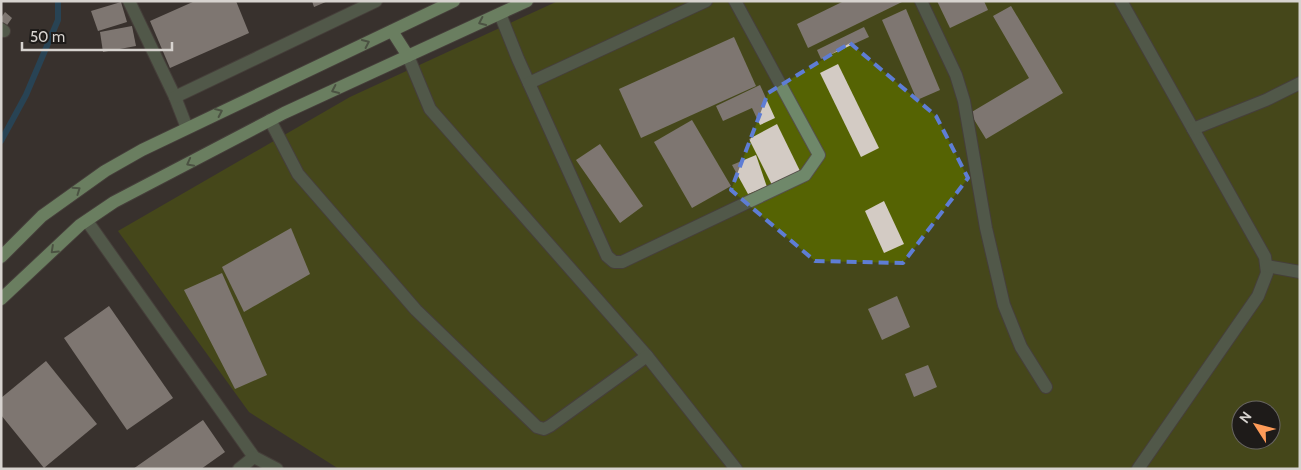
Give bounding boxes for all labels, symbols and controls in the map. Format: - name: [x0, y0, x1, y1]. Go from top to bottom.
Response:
- one-way arrow: [478, 15, 487, 26]
- scale bar: [22, 20, 172, 52]
- text: 50 m: [30, 28, 65, 46]
- one-way arrow: [361, 39, 370, 49]
- one-way arrow: [331, 83, 340, 94]
- one-way arrow: [214, 108, 223, 119]
- one-way arrow: [186, 157, 195, 167]
- one-way arrow: [71, 188, 80, 196]
- one-way arrow: [50, 244, 59, 253]
- north arrow: [1231, 400, 1281, 450]
- text: N: [1235, 408, 1256, 427]

